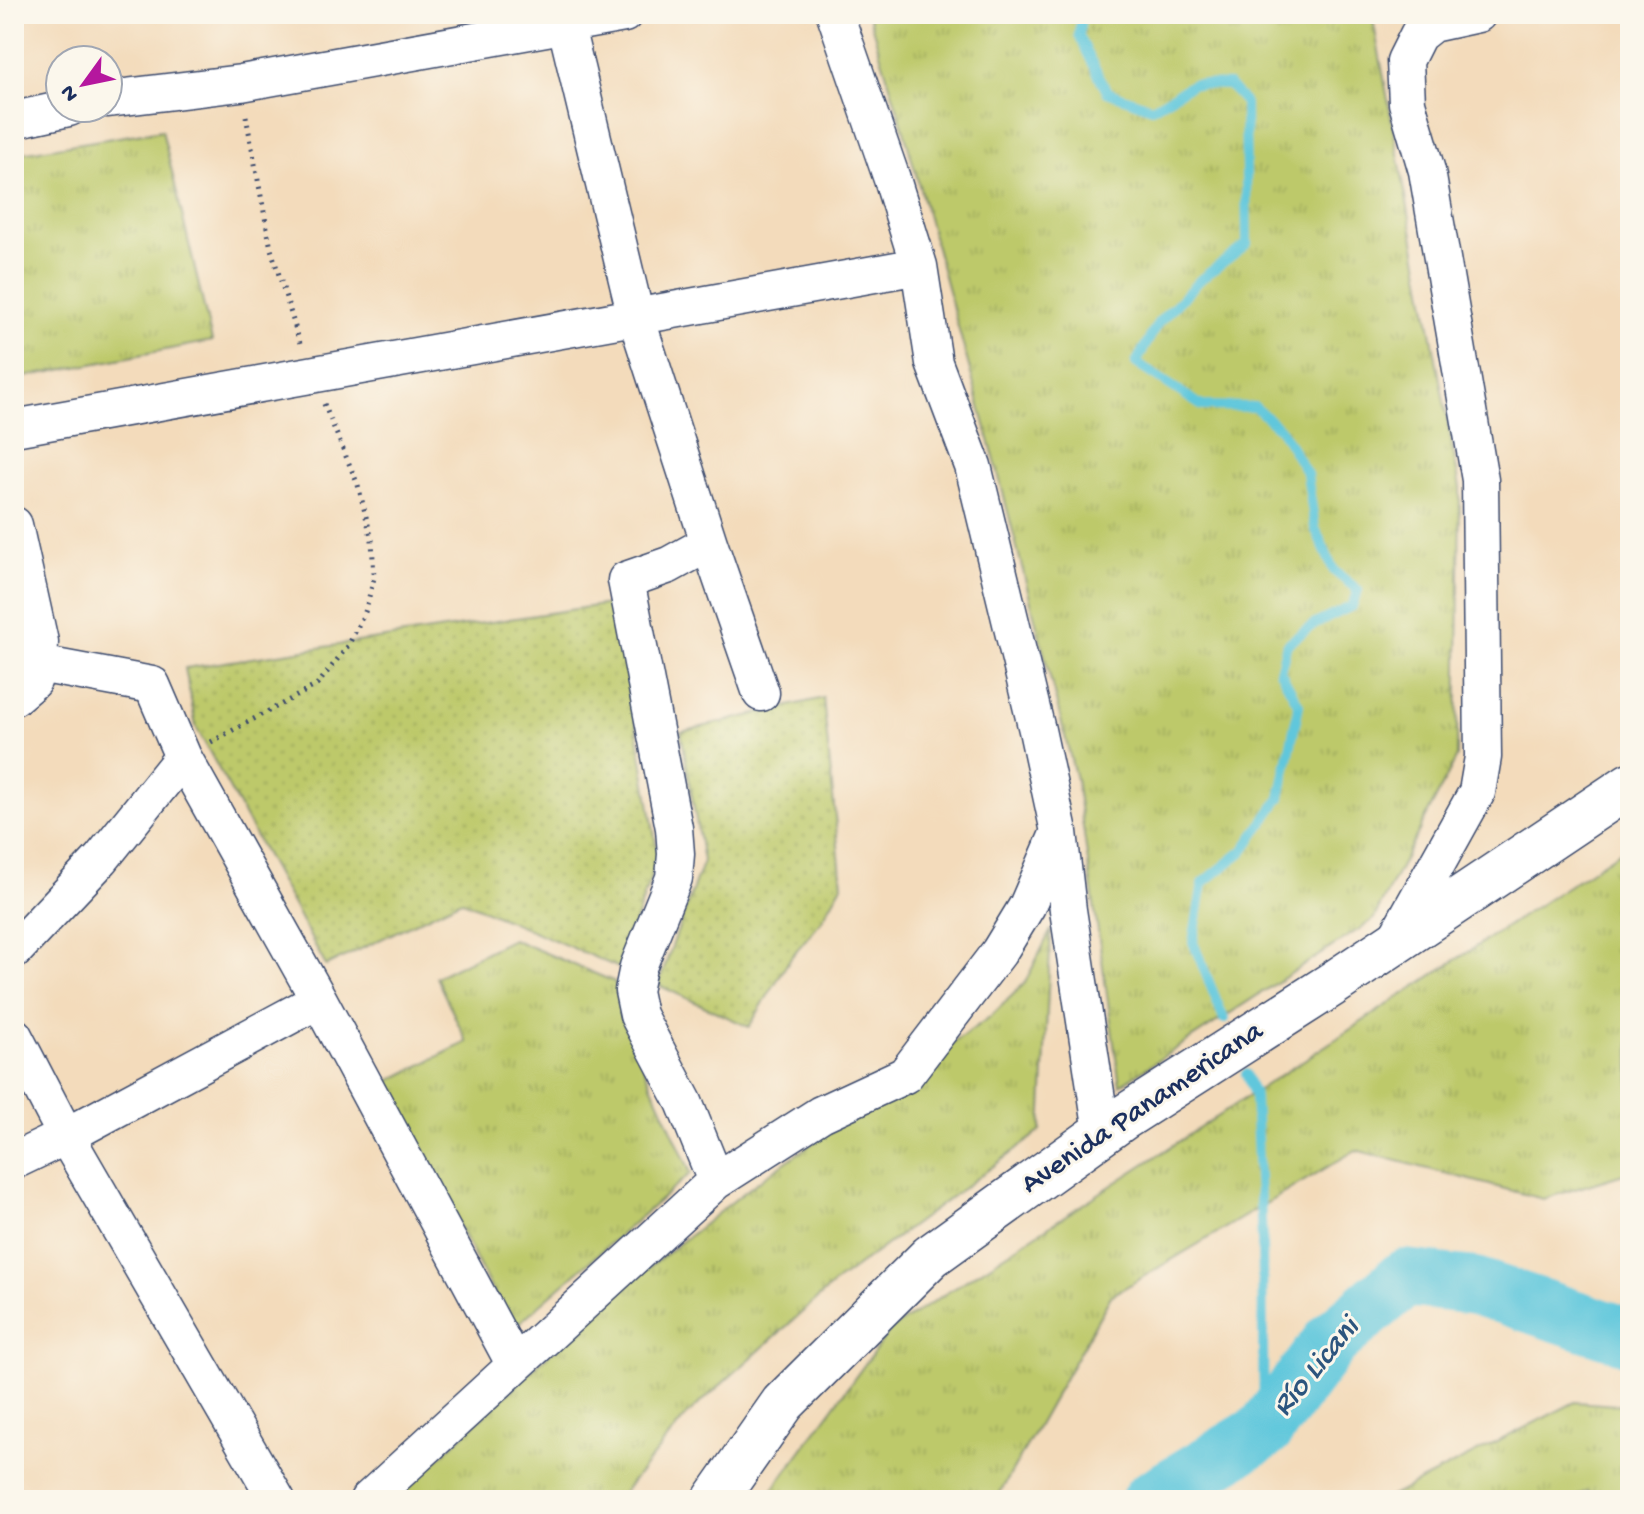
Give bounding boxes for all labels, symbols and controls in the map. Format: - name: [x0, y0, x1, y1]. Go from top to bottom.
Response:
- north arrow: [44, 44, 124, 124]
- text: N: [56, 80, 85, 106]
- street label: Avenida Panamericana: [1015, 1014, 1272, 1203]
- water label: Río Licani: [1265, 1309, 1371, 1425]

